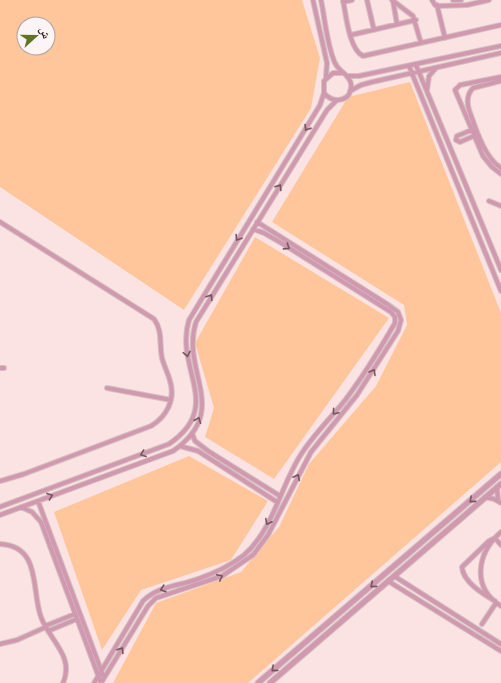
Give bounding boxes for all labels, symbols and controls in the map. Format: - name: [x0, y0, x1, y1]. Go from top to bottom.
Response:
- north arrow: [16, 16, 56, 56]
- text: ش: [36, 24, 54, 41]
- one-way arrow: [304, 123, 311, 130]
- one-way arrow: [275, 184, 282, 191]
- one-way arrow: [236, 234, 243, 241]
- one-way arrow: [283, 242, 290, 250]
- one-way arrow: [206, 294, 213, 301]
- one-way arrow: [182, 351, 190, 357]
- one-way arrow: [368, 369, 375, 376]
- one-way arrow: [333, 407, 340, 414]
- one-way arrow: [193, 417, 201, 425]
- one-way arrow: [139, 449, 146, 457]
- one-way arrow: [292, 474, 300, 481]
- one-way arrow: [46, 493, 53, 501]
- one-way arrow: [469, 495, 476, 502]
- one-way arrow: [266, 518, 273, 525]
- one-way arrow: [216, 574, 223, 582]
- one-way arrow: [370, 580, 378, 587]
- one-way arrow: [160, 584, 167, 593]
- one-way arrow: [117, 647, 124, 654]
- one-way arrow: [271, 664, 279, 671]

